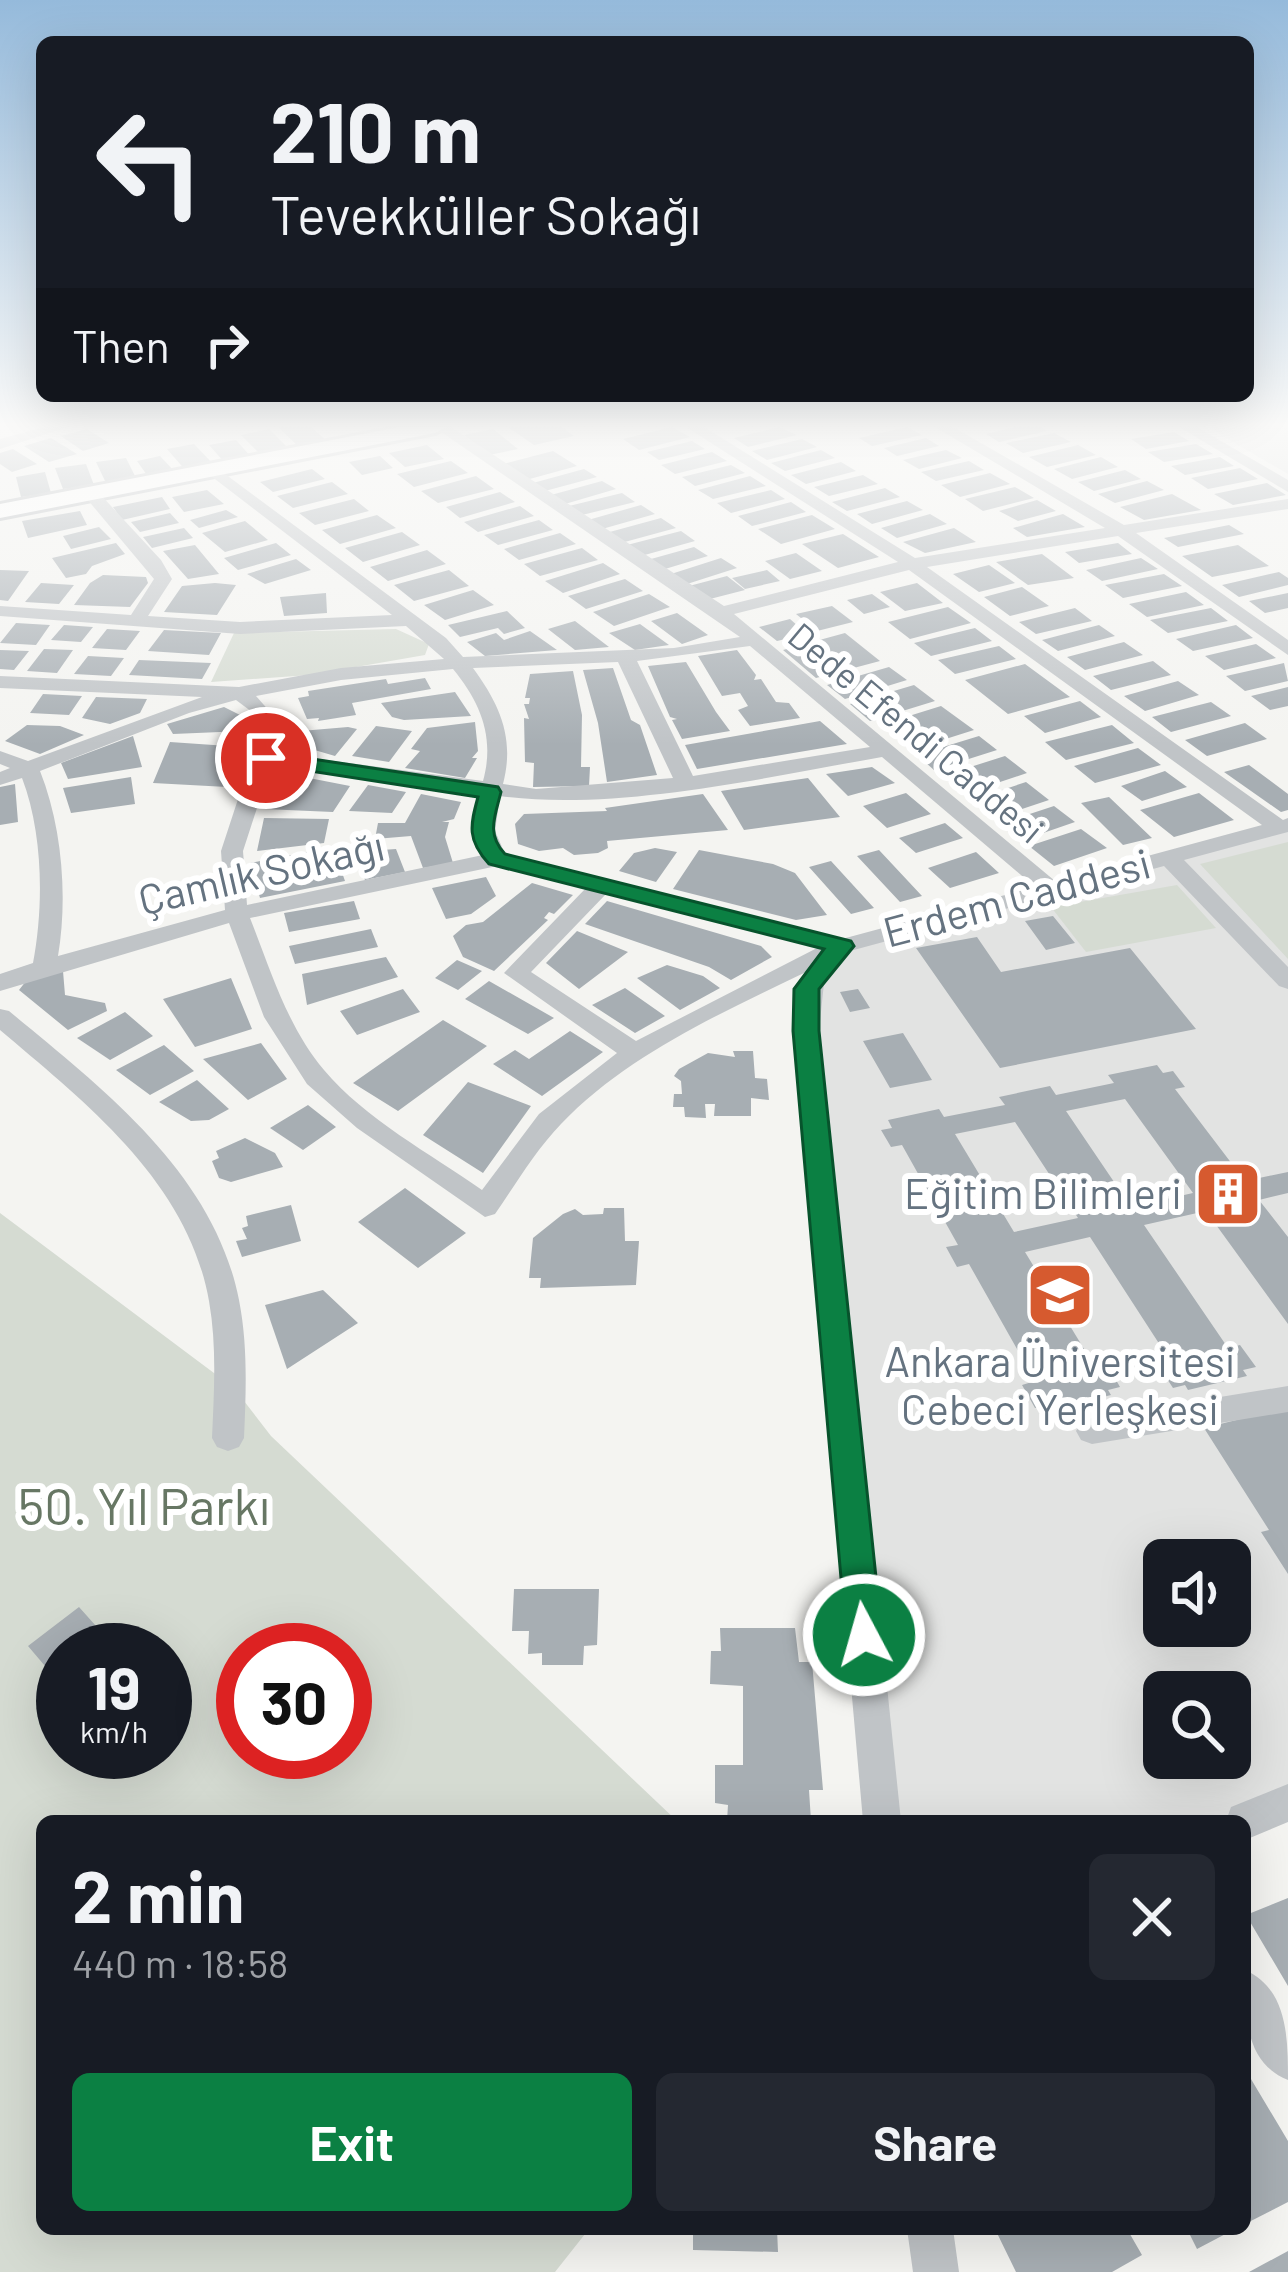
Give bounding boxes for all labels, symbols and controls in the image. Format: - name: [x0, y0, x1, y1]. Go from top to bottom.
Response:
- text: 210 m: [270, 79, 481, 180]
- icon: left: [72, 84, 228, 240]
- text: Tevekküller Sokağı: [270, 181, 701, 246]
- icon: right: [194, 312, 260, 378]
- text: Then: [72, 318, 170, 372]
- street label: Dede Efendi Caddesi: [781, 613, 1053, 851]
- pin: [215, 707, 317, 809]
- icon: arrive: [233, 725, 299, 791]
- street label: Çamlık Sokağı: [133, 819, 388, 925]
- street label: Erdem Caddesi: [877, 836, 1155, 956]
- building icon: Eğitim Bilimleri: [1193, 1159, 1263, 1229]
- place label: Eğitim Bilimleri: [904, 1167, 1182, 1218]
- school or university icon: Ankara Üniversitesi Cebeci Yerleşkesi: [1025, 1260, 1095, 1330]
- place label: Ankara Üniversitesi Cebeci Yerleşkesi: [884, 1335, 1236, 1433]
- park label: 50. Yıl Parkı: [18, 1474, 270, 1535]
- map controls: [1143, 1539, 1251, 1779]
- button: sound: [1143, 1539, 1251, 1647]
- position arrow: [801, 1572, 927, 1698]
- speed limit sign: 30: [216, 1623, 372, 1779]
- text: 19: [87, 1650, 141, 1722]
- button: search: [1143, 1671, 1251, 1779]
- text: km/h: [80, 1713, 148, 1749]
- text: 2 min: [72, 1851, 245, 1937]
- button: close: [1089, 1854, 1215, 1980]
- text: 440 m · 18:58: [72, 1939, 288, 1986]
- button: Exit: [72, 2073, 632, 2211]
- button: Share: [656, 2073, 1215, 2211]

